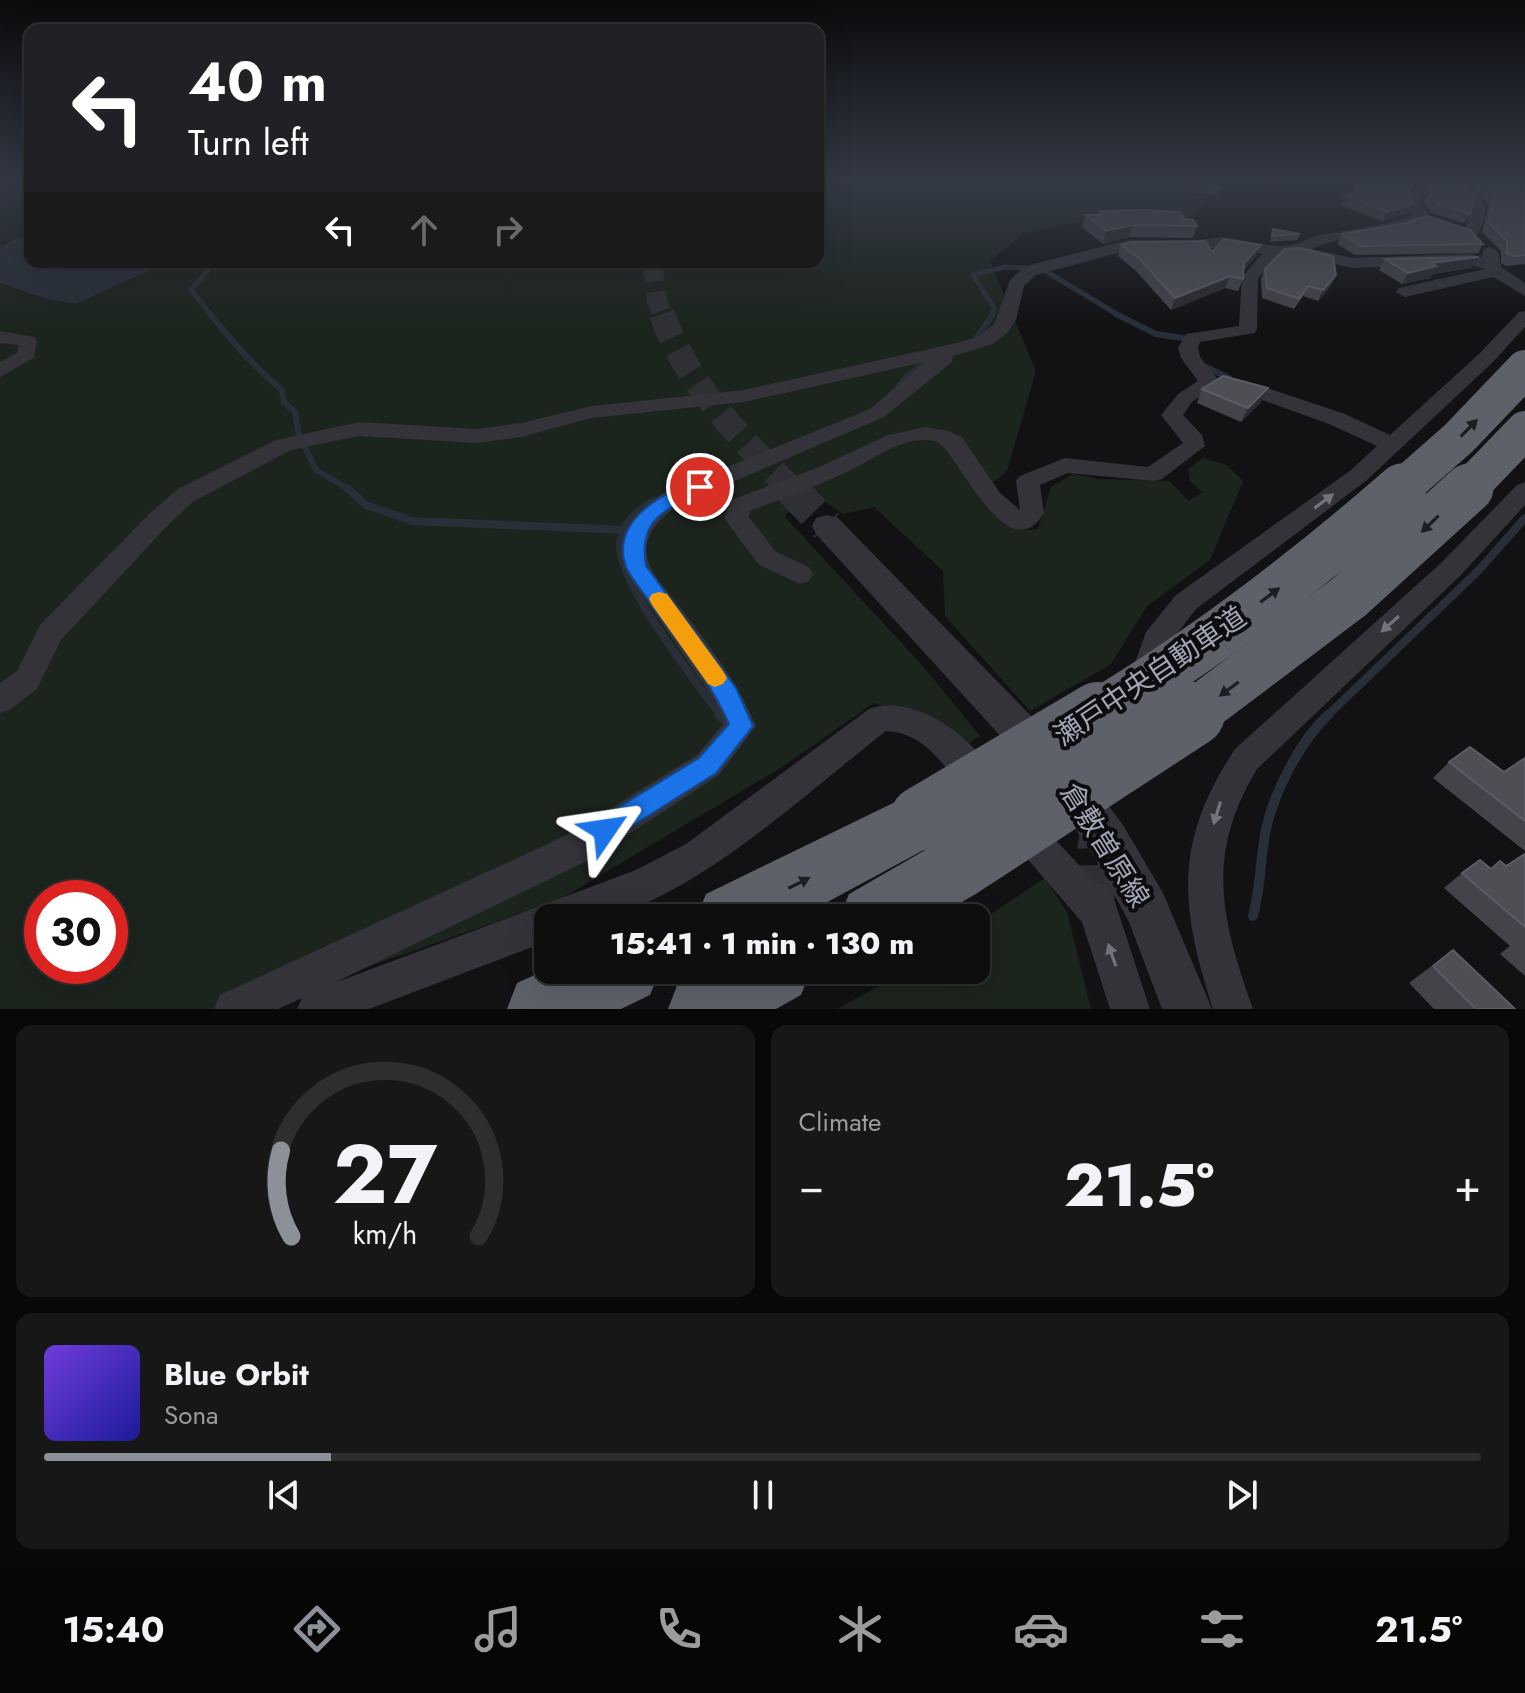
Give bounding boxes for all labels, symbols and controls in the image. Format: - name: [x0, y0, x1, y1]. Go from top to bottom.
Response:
- text: 40 m: [188, 41, 327, 122]
- icon: left: [56, 56, 160, 160]
- text: Turn left: [188, 116, 309, 168]
- icon: left: [318, 208, 362, 252]
- icon: ahead: [402, 208, 446, 252]
- icon: right: [486, 208, 530, 252]
- one-way arrow: [1459, 419, 1478, 438]
- pin: [666, 453, 734, 521]
- icon: arrive: [678, 465, 722, 509]
- one-way arrow: [1313, 494, 1334, 509]
- one-way arrow: [1420, 514, 1439, 532]
- one-way arrow: [1260, 587, 1280, 603]
- street label: 瀬戸中央自動車道: [1046, 596, 1254, 756]
- one-way arrow: [1381, 615, 1401, 632]
- one-way arrow: [1218, 681, 1240, 697]
- street label: 倉敷曽原線: [1051, 775, 1159, 915]
- position arrow: [563, 788, 647, 872]
- one-way arrow: [1210, 802, 1223, 826]
- one-way arrow: [788, 876, 811, 889]
- speed limit sign: 30: [24, 880, 128, 984]
- text: 15:41 · 1 min · 130 m: [610, 922, 914, 965]
- one-way arrow: [1105, 943, 1117, 967]
- text: Climate: [799, 1103, 881, 1141]
- text: 27: [333, 1114, 438, 1234]
- text: 21.5°: [1064, 1142, 1214, 1229]
- text: −: [799, 1154, 824, 1218]
- text: +: [1454, 1154, 1481, 1218]
- text: km/h: [353, 1213, 418, 1255]
- text: Blue Orbit: [164, 1353, 309, 1396]
- text: Sona: [164, 1396, 219, 1434]
- icon: previous: [262, 1473, 306, 1517]
- icon: pause: [741, 1473, 785, 1517]
- icon: next: [1220, 1473, 1264, 1517]
- icon: directions: [289, 1601, 345, 1657]
- icon: music: [470, 1601, 526, 1657]
- icon: phone: [651, 1601, 707, 1657]
- icon: climate: [832, 1601, 888, 1657]
- icon: car: [1013, 1601, 1069, 1657]
- icon: filters: [1194, 1601, 1250, 1657]
- text: 15:40: [62, 1603, 165, 1655]
- text: 21.5°: [1375, 1603, 1462, 1655]

